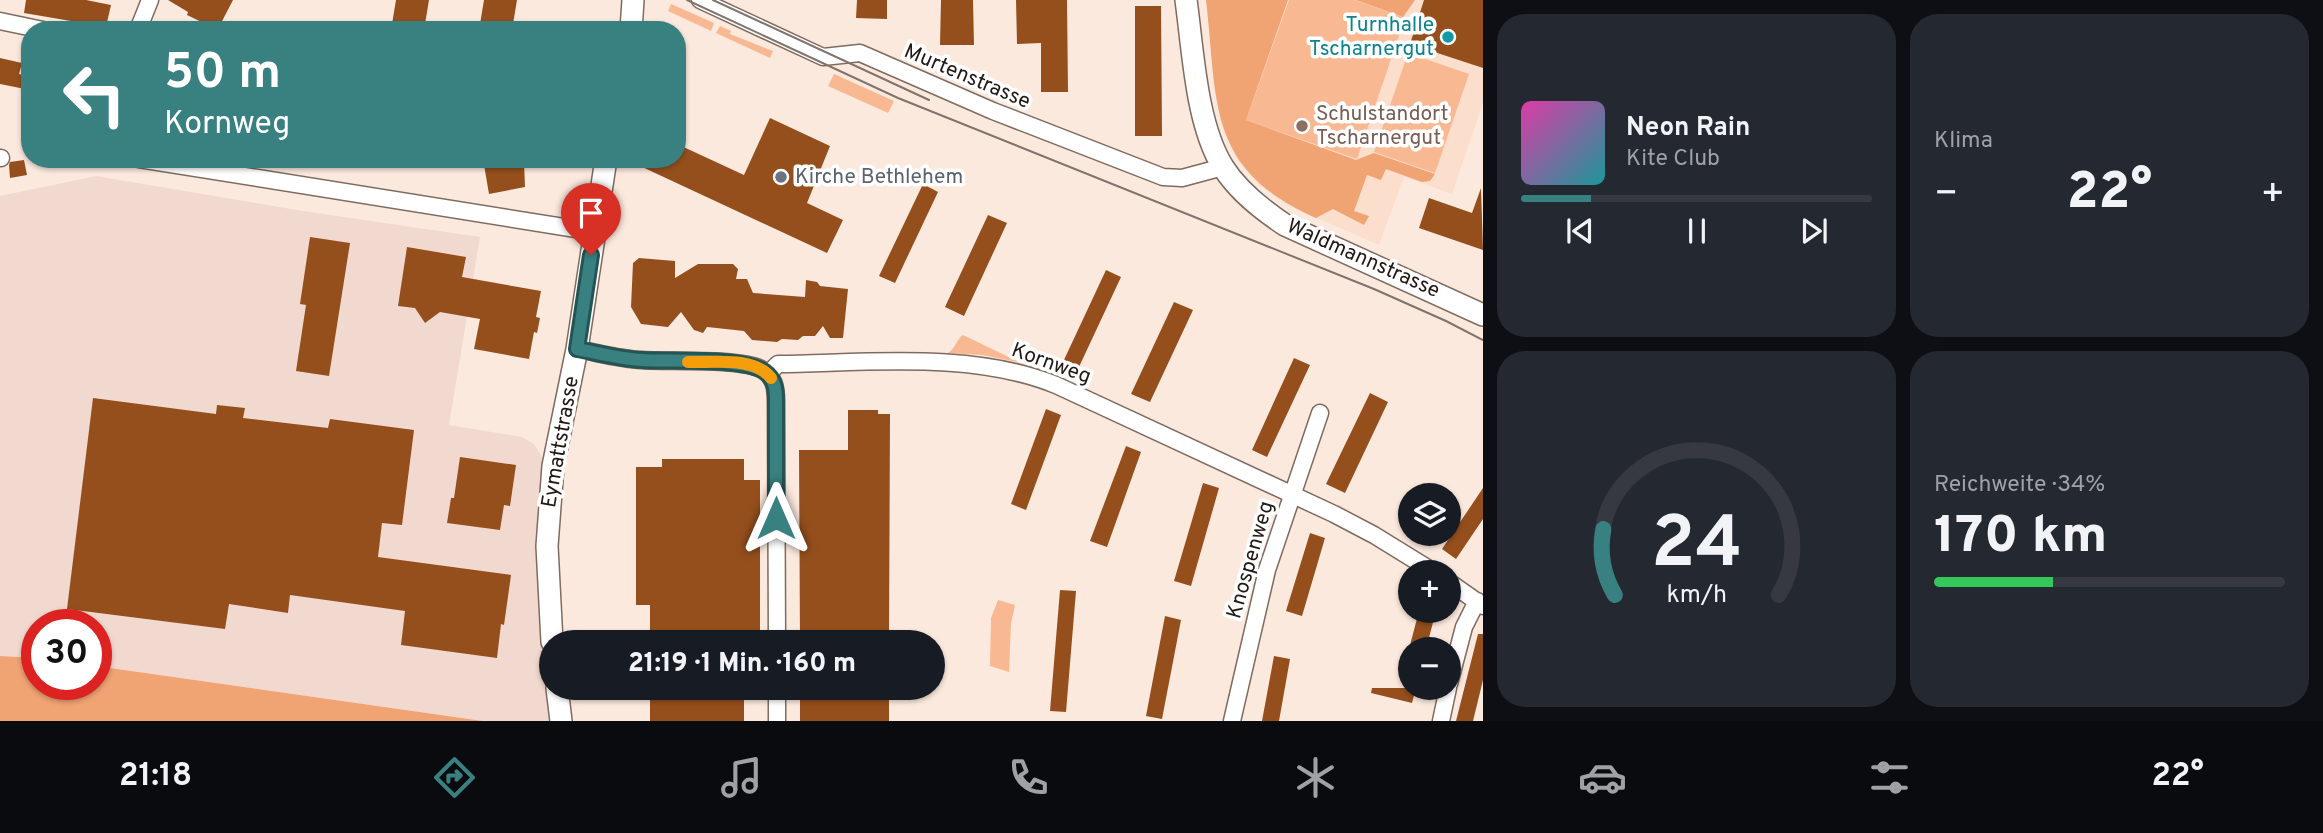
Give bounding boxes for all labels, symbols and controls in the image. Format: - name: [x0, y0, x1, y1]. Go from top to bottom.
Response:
- place label: Turnhalle Tscharnergut: [1309, 12, 1434, 63]
- marker: Turnhalle Tscharnergut: [1440, 29, 1456, 45]
- street label: Murtenstrasse: [900, 38, 1034, 116]
- text: 50 m: [164, 44, 281, 106]
- icon: left: [49, 49, 140, 140]
- place label: Schulstandort Tscharnergut: [1316, 101, 1449, 152]
- text: Kornweg: [164, 105, 290, 145]
- text: Neon Rain: [1626, 112, 1751, 145]
- marker: Schulstandort Tscharnergut: [1294, 118, 1310, 134]
- text: Klima: [1934, 127, 1993, 156]
- text: Kite Club: [1626, 145, 1720, 174]
- text: 22°: [2067, 161, 2152, 227]
- place label: Kirche Bethlehem: [795, 164, 963, 191]
- marker: Kirche Bethlehem: [773, 169, 789, 185]
- text: −: [1934, 171, 1959, 220]
- text: +: [2260, 171, 2285, 220]
- pin: [561, 183, 621, 255]
- icon: arrive: [572, 194, 610, 232]
- icon: previous: [1561, 212, 1599, 250]
- icon: pause: [1678, 212, 1716, 250]
- icon: next: [1795, 212, 1833, 250]
- street label: Waldmannstrasse: [1282, 213, 1444, 305]
- street label: Kornweg: [1007, 337, 1095, 391]
- street label: Eymattstrasse: [536, 374, 586, 510]
- text: Reichweite · 34%: [1934, 471, 2105, 500]
- position arrow: [739, 481, 813, 555]
- map controls: [1398, 483, 1461, 700]
- button: layers: [1398, 483, 1461, 546]
- street label: Knospenweg: [1221, 498, 1281, 622]
- text: 24: [1651, 501, 1742, 593]
- text: 170 km: [1934, 505, 2107, 571]
- button: +: [1398, 560, 1461, 623]
- text: km/h: [1666, 580, 1727, 612]
- speed limit sign: 30: [21, 609, 112, 700]
- button: −: [1398, 637, 1461, 700]
- text: 21:19 · 1 Min. · 160 m: [628, 648, 856, 681]
- icon: directions: [430, 753, 479, 802]
- icon: music: [717, 753, 766, 802]
- icon: phone: [1004, 753, 1053, 802]
- icon: climate: [1291, 753, 1340, 802]
- icon: car: [1578, 753, 1627, 802]
- icon: filters: [1865, 753, 1914, 802]
- text: 21:18: [119, 757, 192, 797]
- text: 22°: [2151, 757, 2204, 797]

